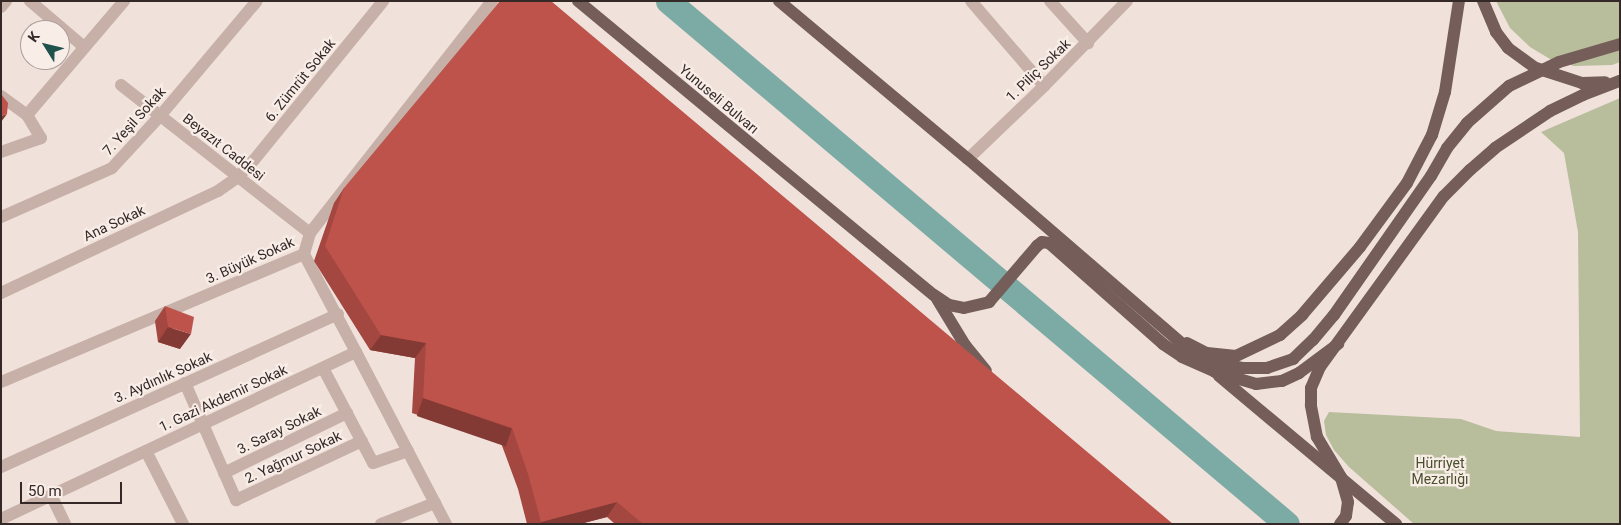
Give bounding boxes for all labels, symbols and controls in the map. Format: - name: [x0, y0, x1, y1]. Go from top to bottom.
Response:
- north arrow: [20, 20, 70, 70]
- text: K: [25, 28, 43, 45]
- street label: 6. Zümrüt Sokak: [261, 35, 339, 125]
- street label: 1. Piliç Sokak: [1002, 35, 1074, 105]
- street label: Yunuseli Bulvarı: [676, 61, 762, 137]
- street label: 7. Yeşil Sokak: [99, 83, 169, 159]
- street label: Beyazıt Caddesi: [180, 110, 268, 184]
- street label: Ana Sokak: [81, 201, 147, 245]
- street label: 3. Büyük Sokak: [203, 233, 297, 287]
- street label: 3. Aydınlık Sokak: [112, 348, 214, 406]
- street label: 1. Gazi Akdemir Sokak: [156, 361, 290, 435]
- street label: 3. Saray Sokak: [234, 402, 324, 458]
- street label: 2. Yağmur Sokak: [242, 427, 344, 487]
- park label: Hürriyet Mezarlığı: [1411, 455, 1469, 488]
- scale bar: [22, 472, 125, 504]
- text: 50 m: [28, 482, 62, 500]

